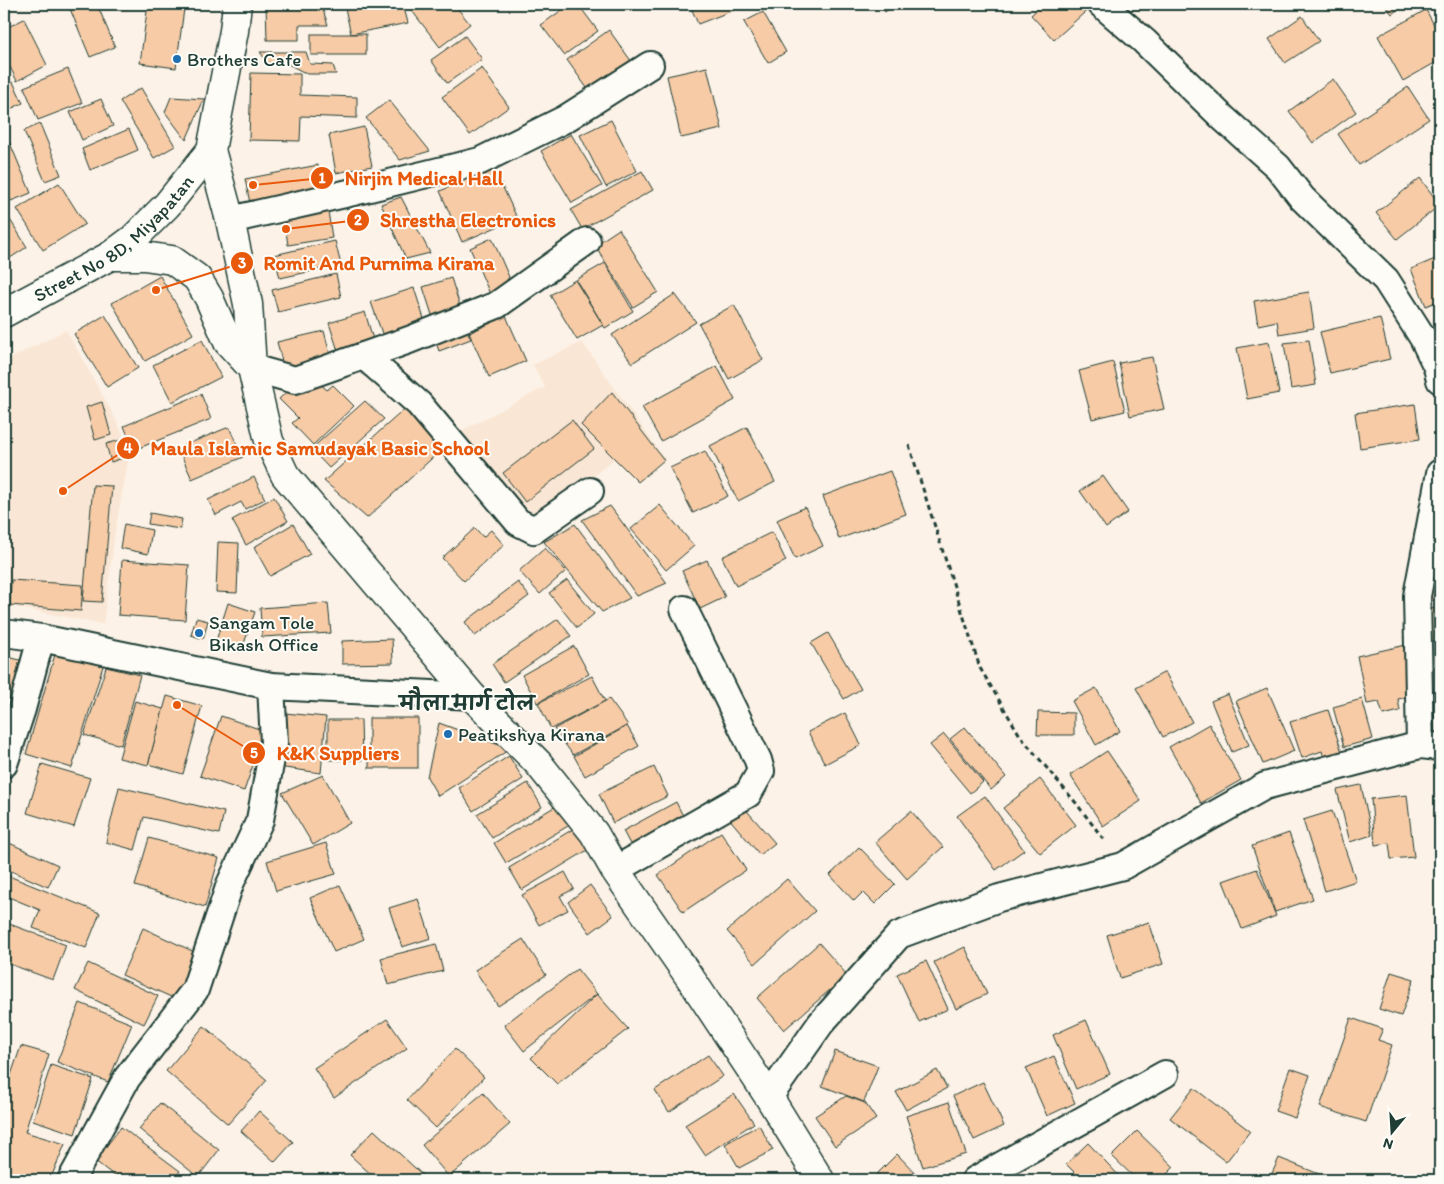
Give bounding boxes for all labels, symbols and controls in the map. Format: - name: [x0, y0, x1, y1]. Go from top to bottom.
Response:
- place label: Brothers Cafe: [187, 48, 301, 71]
- marker: Brothers Cafe: [171, 53, 183, 65]
- callout: Nirjin Medical Hall: [309, 160, 513, 195]
- text: Nirjin Medical Hall: [345, 166, 504, 191]
- text: 1: [319, 169, 326, 187]
- street label: Street No 8D, Miyapatan: [30, 170, 199, 307]
- callout: Shrestha Electronics: [345, 203, 566, 238]
- text: Shrestha Electronics: [380, 208, 556, 232]
- text: 2: [354, 211, 362, 229]
- callout: Romit And Purnima Kirana: [229, 246, 504, 281]
- text: Romit And Purnima Kirana: [264, 251, 495, 275]
- text: 3: [238, 254, 246, 272]
- callout: Maula Islamic Samudayak Basic School: [115, 430, 499, 465]
- text: Maula Islamic Samudayak Basic School: [151, 436, 490, 461]
- text: 4: [123, 439, 133, 457]
- place label: Sangam Tole Bikash Office: [209, 611, 319, 656]
- marker: Sangam Tole Bikash Office: [193, 627, 205, 639]
- district label: मौला मार्ग टोल: [397, 686, 537, 715]
- place label: Peatikshya Kirana: [458, 723, 605, 746]
- marker: Peatikshya Kirana: [442, 728, 454, 740]
- callout: K&K Suppliers: [242, 735, 409, 770]
- text: K&K Suppliers: [277, 741, 399, 766]
- text: 5: [250, 744, 258, 762]
- north arrow: [1366, 1106, 1416, 1156]
- text: N: [1381, 1134, 1395, 1153]

